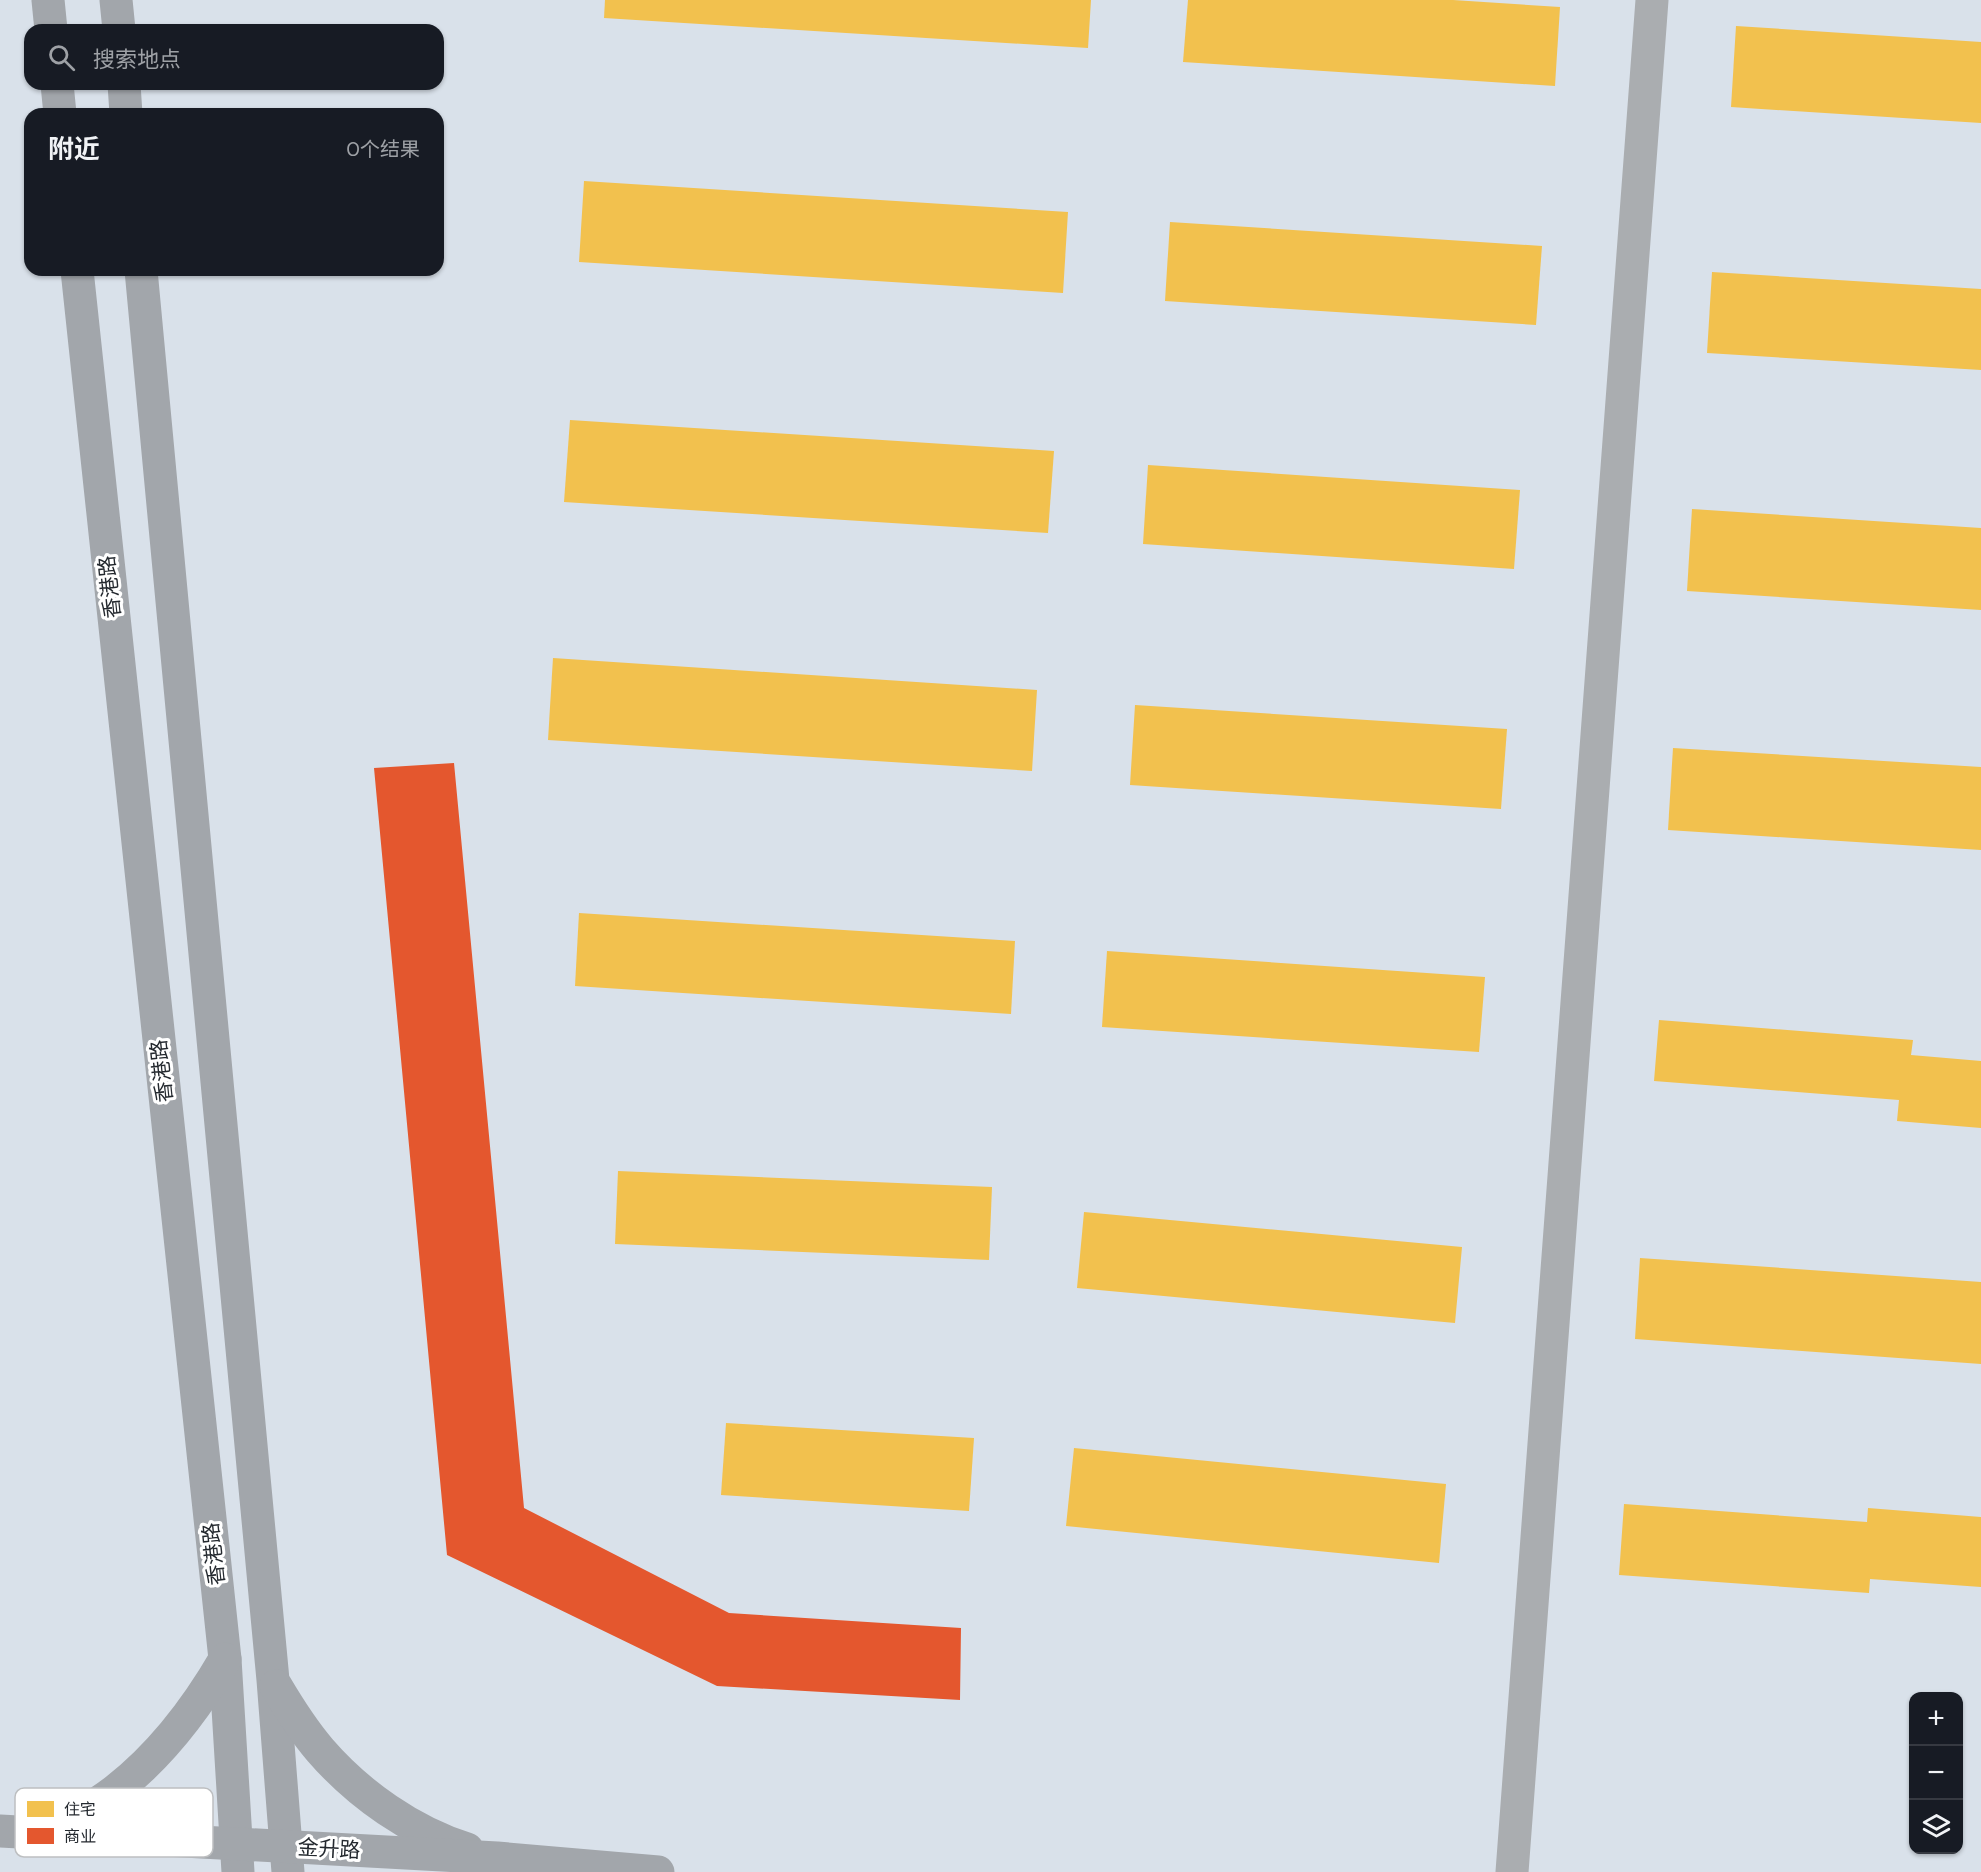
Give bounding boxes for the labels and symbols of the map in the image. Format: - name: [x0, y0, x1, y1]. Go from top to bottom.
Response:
- street label: 香港路: [93, 554, 127, 620]
- street label: 香港路: [145, 1038, 179, 1104]
- street label: 香港路: [197, 1521, 231, 1587]
- legend: [15, 1788, 213, 1857]
- text: 住宅: [64, 1799, 96, 1820]
- text: 商业: [64, 1826, 96, 1847]
- street label: 金升路: [297, 1833, 361, 1865]

